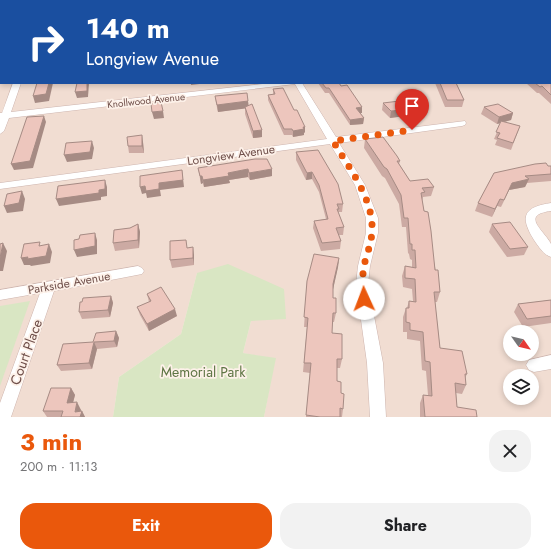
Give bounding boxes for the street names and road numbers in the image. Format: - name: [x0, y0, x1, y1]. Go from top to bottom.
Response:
- street label: Knollwood Avenue: [106, 89, 186, 112]
- street label: Longview Avenue: [186, 140, 276, 170]
- street label: Parkside Avenue: [26, 267, 112, 299]
- street label: Court Place: [5, 316, 47, 388]

